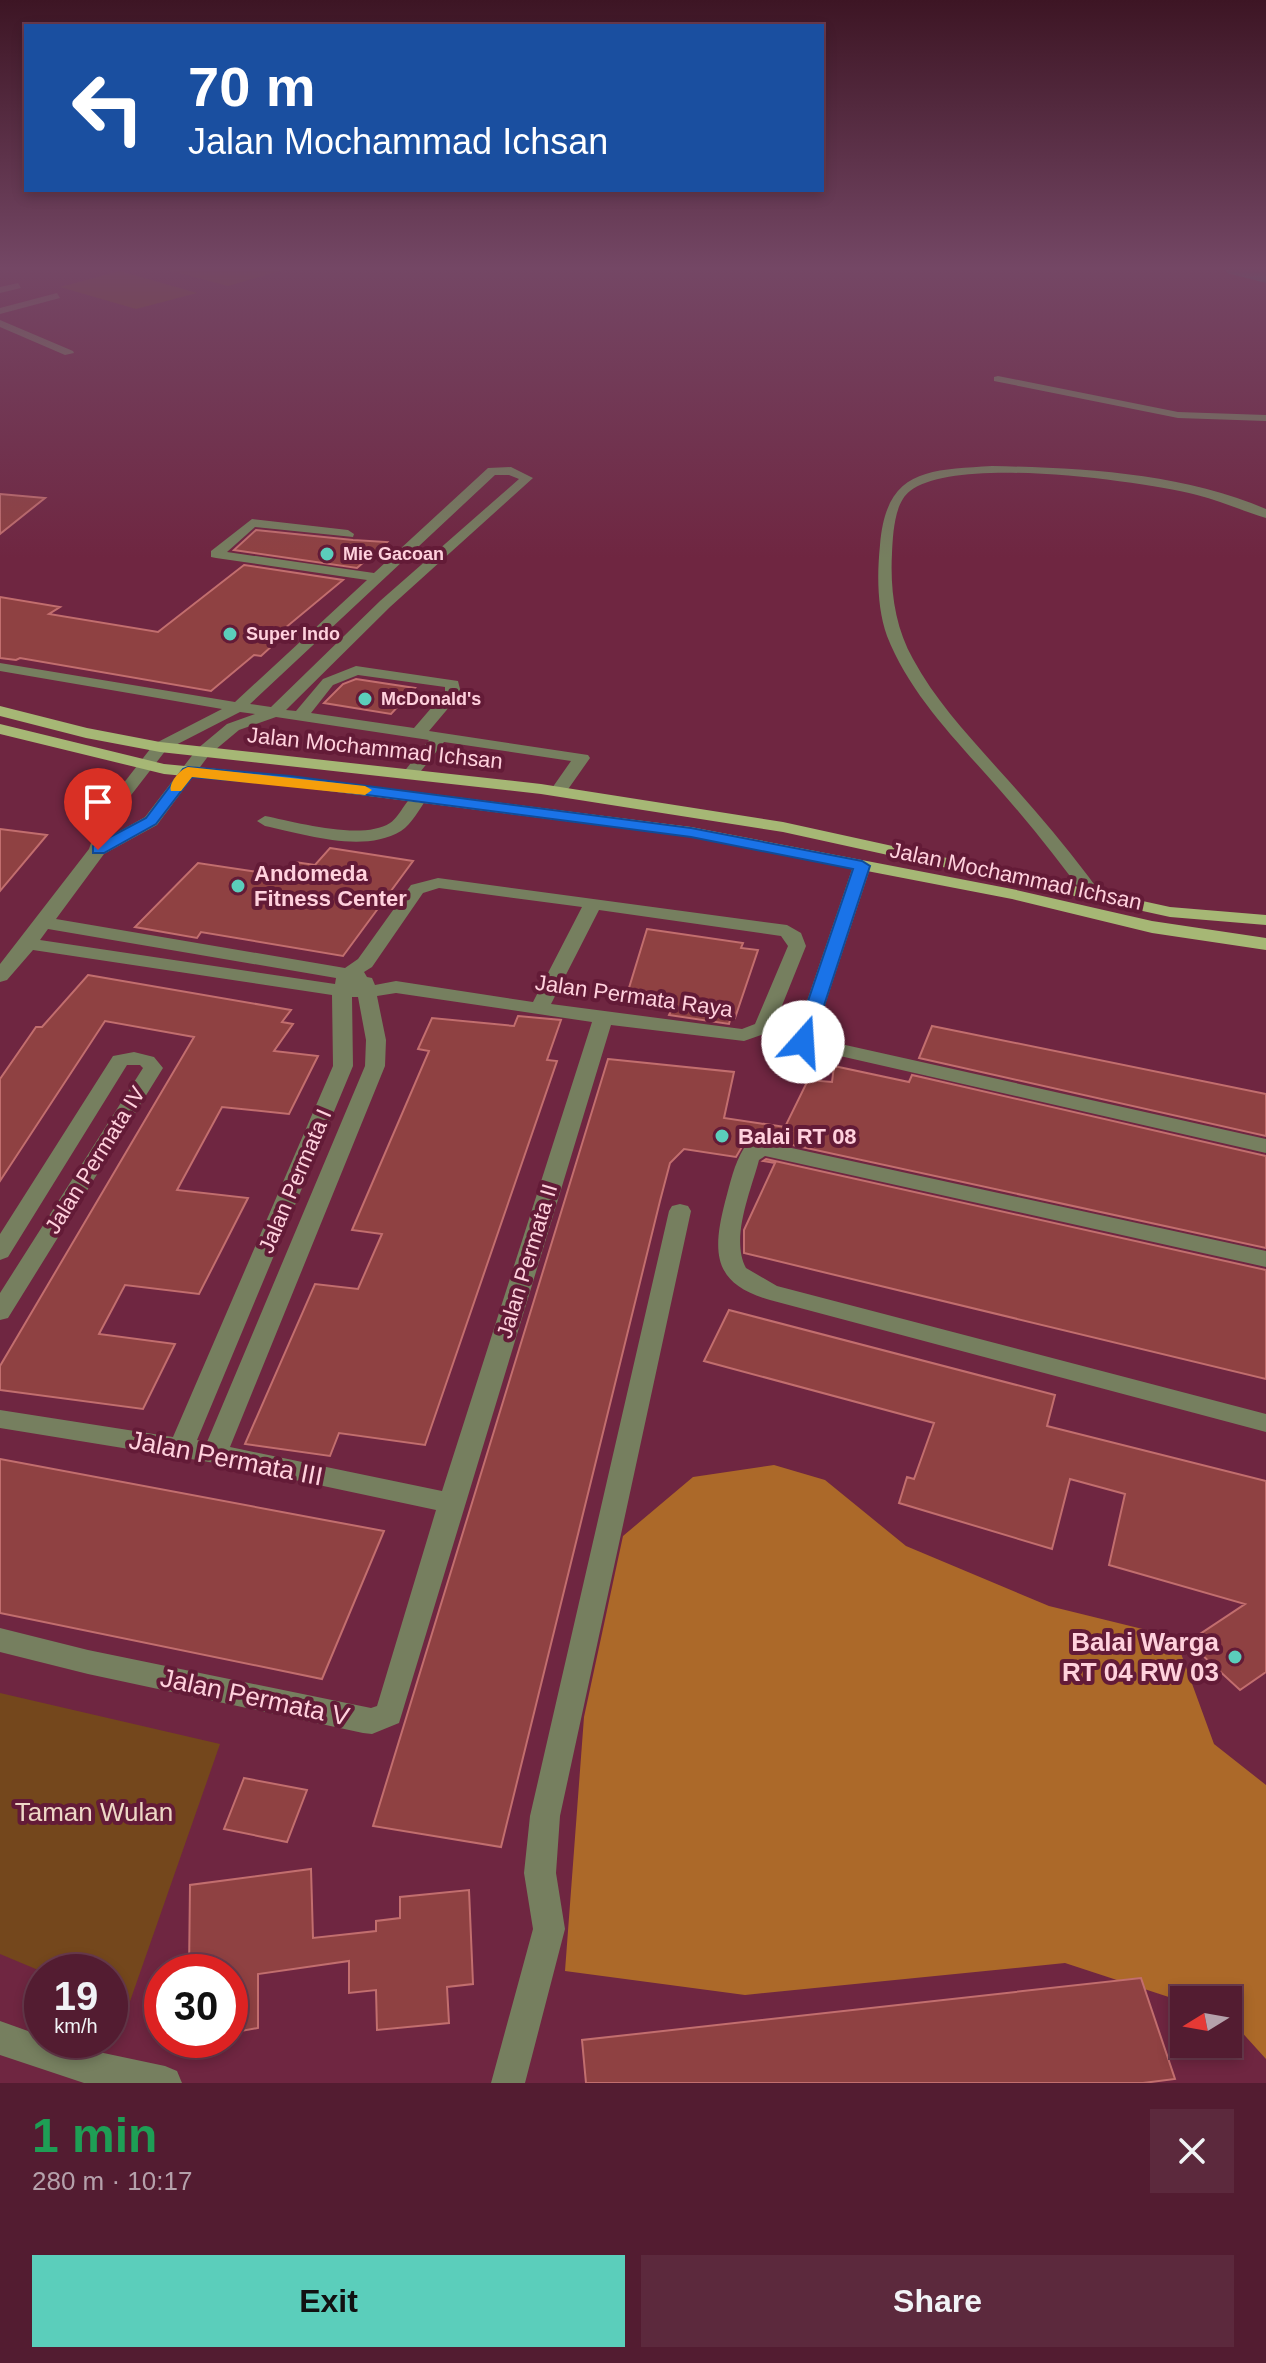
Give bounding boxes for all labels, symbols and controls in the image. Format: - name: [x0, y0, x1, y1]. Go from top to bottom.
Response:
- text: 70 m: [188, 55, 316, 118]
- icon: left: [56, 56, 160, 160]
- text: Jalan Mochammad Ichsan: [188, 121, 608, 162]
- place label: Mie Gacoan: [343, 544, 444, 564]
- marker: Mie Gacoan: [318, 545, 336, 563]
- place label: Super Indo: [246, 624, 340, 644]
- marker: Super Indo: [221, 625, 239, 643]
- place label: McDonald's: [381, 689, 481, 709]
- marker: McDonald's: [356, 690, 374, 708]
- street label: Jalan Mochammad Ichsan: [246, 722, 504, 774]
- pin: [64, 768, 132, 850]
- icon: arrive: [76, 780, 120, 824]
- street label: Jalan Mochammad Ichsan: [888, 837, 1144, 915]
- place label: Andomeda Fitness Center: [254, 861, 407, 911]
- marker: Andomeda Fitness Center: [229, 877, 247, 895]
- street label: Jalan Permata Raya: [534, 970, 735, 1022]
- position arrow: [761, 1000, 845, 1084]
- street label: Jalan Permata IV: [40, 1082, 150, 1238]
- street label: Jalan Permata I: [253, 1105, 337, 1257]
- place label: Balai RT 08: [738, 1124, 857, 1149]
- marker: Balai RT 08: [713, 1127, 731, 1145]
- street label: Jalan Permata II: [492, 1181, 562, 1341]
- street label: Jalan Permata III: [127, 1425, 325, 1491]
- place label: Balai Warga RT 04 RW 03: [1062, 1627, 1220, 1687]
- marker: Balai Warga RT 04 RW 03: [1226, 1648, 1244, 1666]
- street label: Jalan Permata V: [158, 1662, 353, 1732]
- park label: Taman Wulan: [15, 1797, 173, 1827]
- speed limit sign: 30: [144, 1954, 248, 2058]
- text: 19: [54, 1974, 98, 2018]
- north arrow: [1170, 1986, 1242, 2058]
- map controls: [1170, 1986, 1242, 2058]
- text: km/h: [54, 2015, 98, 2037]
- text: 1 min: [32, 2109, 157, 2162]
- button: close: [1150, 2109, 1234, 2193]
- text: 280 m · 10:17: [32, 2166, 192, 2196]
- button: Exit: [32, 2255, 625, 2347]
- button: Share: [641, 2255, 1234, 2347]

